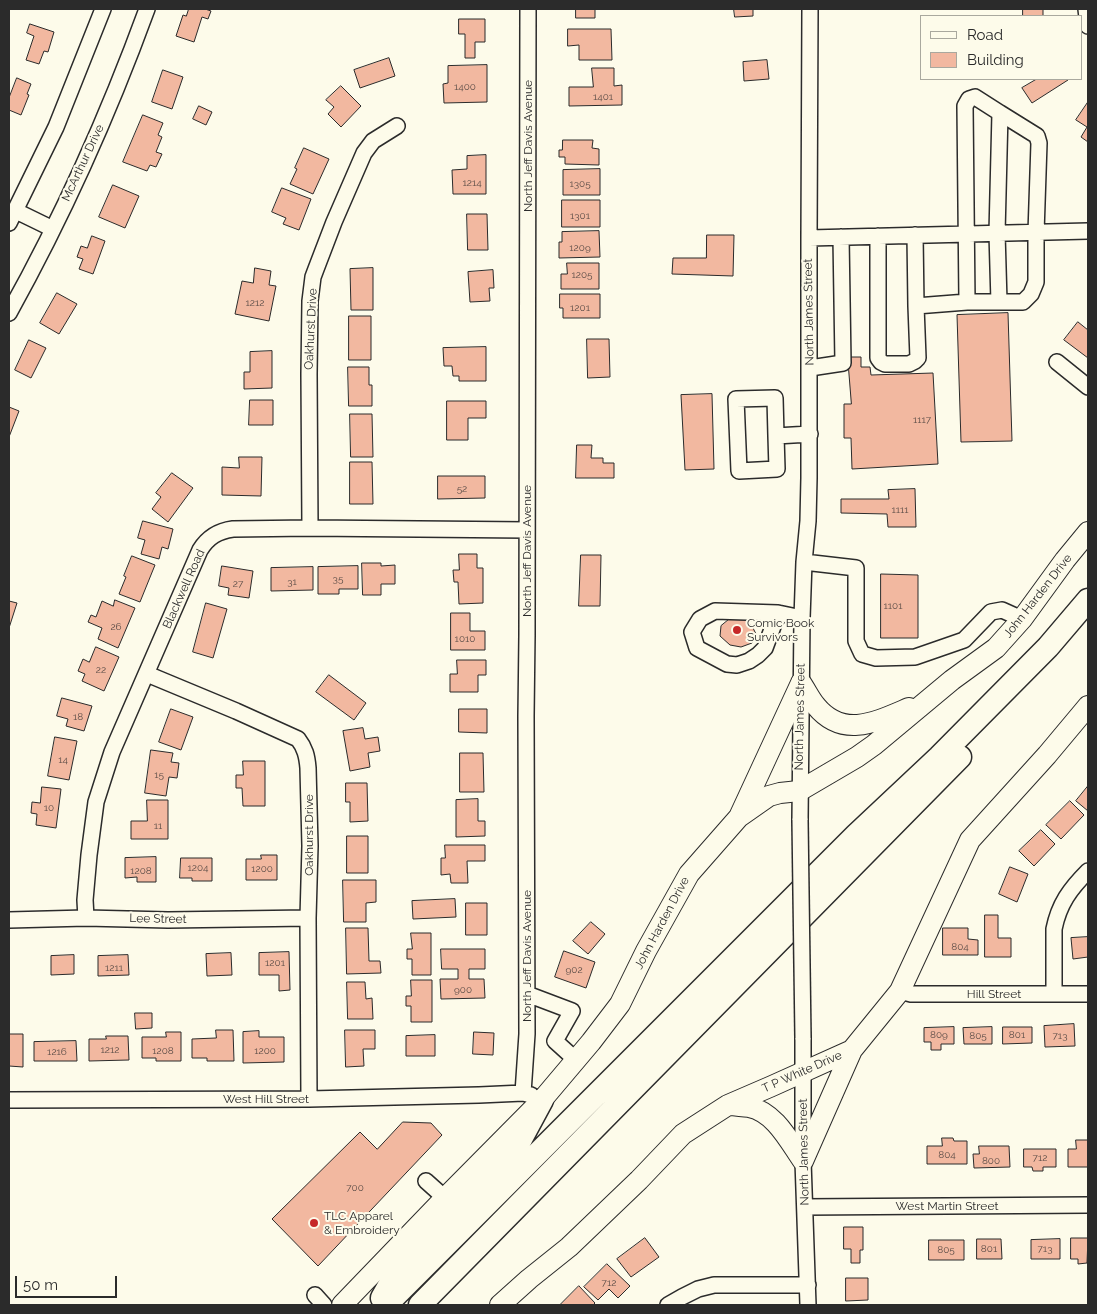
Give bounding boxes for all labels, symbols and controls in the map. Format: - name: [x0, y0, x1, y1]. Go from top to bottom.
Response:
- legend: [920, 15, 1082, 80]
- text: Road: [967, 26, 1003, 44]
- text: Building: [967, 51, 1024, 69]
- street label: North Jeff Davis Avenue: [521, 80, 535, 212]
- house number: 1400: [454, 81, 476, 93]
- house number: 1401: [593, 91, 613, 103]
- street label: McArthur Drive: [59, 122, 107, 204]
- house number: 1214: [462, 177, 482, 189]
- house number: 1305: [569, 178, 591, 190]
- house number: 1301: [570, 210, 590, 222]
- house number: 1209: [569, 242, 591, 254]
- street label: North James Street: [801, 258, 817, 366]
- house number: 1205: [571, 269, 593, 281]
- street label: Oakhurst Drive: [302, 288, 320, 370]
- house number: 1212: [246, 297, 264, 309]
- house number: 1201: [570, 302, 590, 314]
- house number: 1117: [913, 414, 931, 426]
- house number: 52: [457, 483, 467, 495]
- street label: North Jeff Davis Avenue: [520, 485, 534, 617]
- house number: 1111: [891, 504, 909, 516]
- street label: Blackwell Road: [160, 547, 208, 631]
- street label: John Harden Drive: [1001, 551, 1075, 641]
- house number: 35: [333, 573, 343, 585]
- house number: 31: [287, 576, 297, 588]
- house number: 27: [233, 578, 243, 590]
- house number: 1101: [884, 600, 902, 612]
- place label: Comic Book Survivors: [747, 616, 814, 644]
- house number: 26: [110, 621, 122, 633]
- marker: Comic Book Survivors: [731, 624, 743, 636]
- house number: 1010: [455, 633, 475, 645]
- street label: North James Street: [792, 663, 808, 771]
- house number: 22: [96, 664, 106, 676]
- house number: 18: [73, 711, 83, 723]
- house number: 14: [58, 754, 68, 766]
- house number: 15: [154, 769, 164, 781]
- street label: Oakhurst Drive: [302, 794, 316, 876]
- house number: 10: [44, 802, 54, 814]
- house number: 11: [154, 820, 162, 832]
- house number: 1204: [187, 862, 209, 874]
- house number: 1200: [251, 863, 273, 875]
- house number: 1208: [130, 865, 152, 877]
- street label: John Harden Drive: [632, 874, 692, 972]
- street label: North Jeff Davis Avenue: [520, 890, 534, 1022]
- street label: Lee Street: [129, 911, 187, 927]
- house number: 804: [951, 941, 969, 953]
- house number: 1201: [265, 957, 285, 969]
- house number: 1211: [105, 962, 123, 974]
- house number: 902: [565, 964, 583, 976]
- house number: 900: [454, 984, 472, 996]
- street label: Hill Street: [967, 987, 1021, 1001]
- house number: 809: [930, 1029, 948, 1041]
- house number: 801: [1009, 1029, 1025, 1041]
- house number: 805: [969, 1030, 987, 1042]
- house number: 713: [1053, 1030, 1067, 1042]
- house number: 1212: [101, 1044, 119, 1056]
- house number: 1208: [152, 1045, 174, 1057]
- house number: 1200: [254, 1045, 276, 1057]
- house number: 1216: [47, 1046, 67, 1058]
- street label: T P White Drive: [760, 1048, 844, 1096]
- street label: West Hill Street: [223, 1092, 309, 1106]
- street label: North James Street: [796, 1098, 812, 1206]
- house number: 804: [938, 1149, 956, 1161]
- house number: 712: [1033, 1152, 1047, 1164]
- house number: 800: [982, 1155, 1000, 1167]
- house number: 700: [346, 1182, 364, 1194]
- street label: West Martin Street: [896, 1199, 998, 1213]
- place label: TLC Apparel & Embroidery: [324, 1209, 400, 1237]
- marker: TLC Apparel & Embroidery: [308, 1217, 320, 1229]
- house number: 801: [981, 1243, 997, 1255]
- house number: 713: [1038, 1243, 1052, 1255]
- house number: 805: [937, 1244, 955, 1256]
- scale bar: [18, 1266, 120, 1298]
- text: 50 m: [23, 1276, 58, 1294]
- house number: 712: [602, 1277, 616, 1289]

